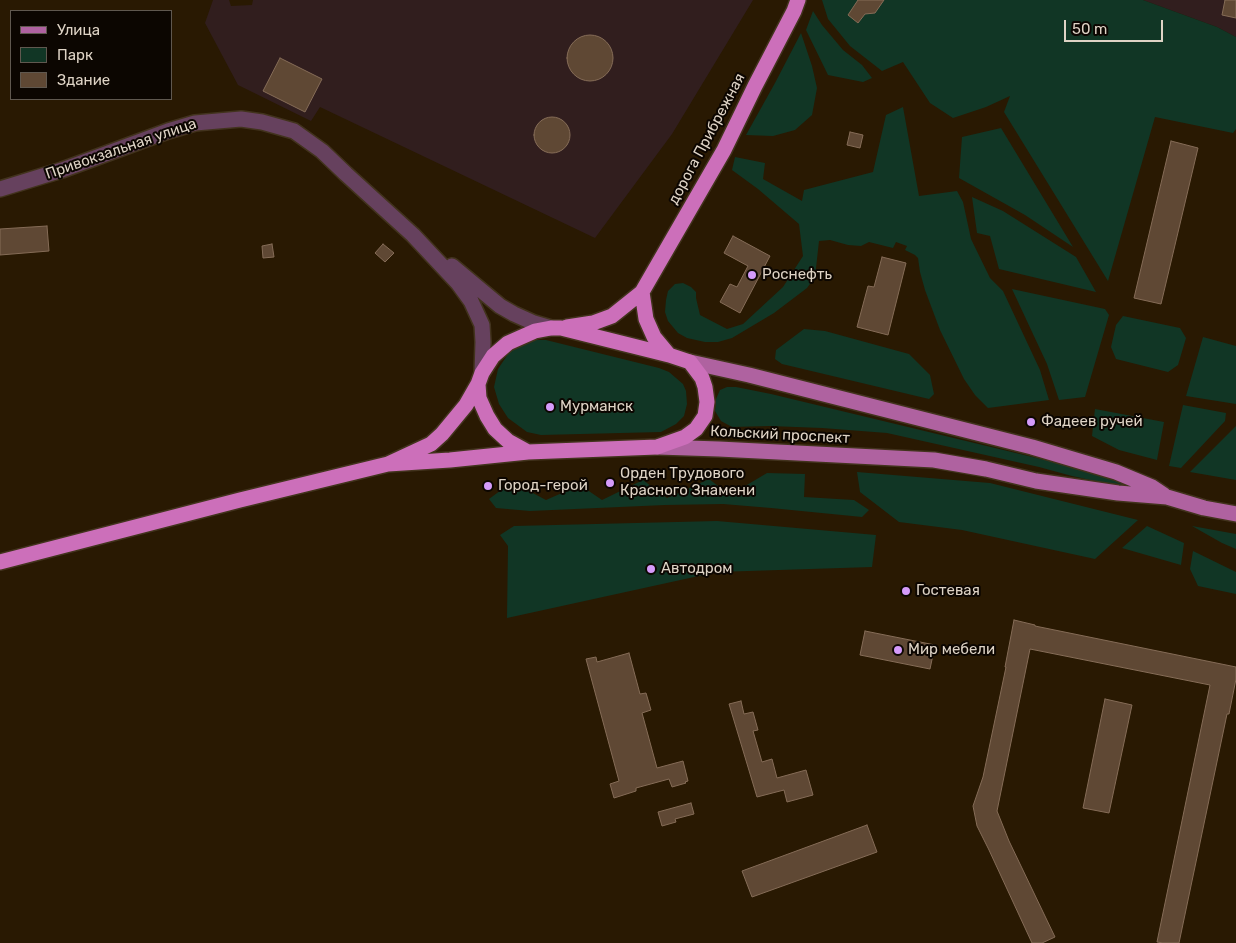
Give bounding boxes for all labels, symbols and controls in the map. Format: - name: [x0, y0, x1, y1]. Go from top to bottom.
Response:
- legend: [10, 10, 172, 100]
- scale bar: [1066, 10, 1165, 42]
- text: 50 m: [1072, 20, 1107, 38]
- text: Улица: [57, 21, 100, 39]
- text: Парк: [57, 46, 93, 64]
- street label: дорога Прибрежная: [665, 70, 749, 208]
- text: Здание: [57, 71, 110, 89]
- street label: Привокзальная улица: [43, 115, 199, 183]
- place label: Роснефть: [762, 266, 832, 284]
- marker: Роснефть: [746, 269, 758, 281]
- place label: Мурманск: [560, 398, 633, 416]
- marker: Мурманск: [544, 401, 556, 413]
- place label: Фадеев ручей: [1041, 413, 1143, 431]
- marker: Фадеев ручей: [1025, 416, 1037, 428]
- street label: Кольский проспект: [710, 422, 850, 448]
- place label: Орден Трудового Красного Знамени: [620, 465, 755, 500]
- place label: Город-герой: [498, 477, 588, 495]
- marker: Орден Трудового Красного Знамени: [604, 477, 616, 489]
- marker: Город-герой: [482, 480, 494, 492]
- place label: Автодром: [661, 560, 733, 578]
- marker: Автодром: [645, 563, 657, 575]
- place label: Гостевая: [916, 582, 980, 600]
- marker: Гостевая: [900, 585, 912, 597]
- place label: Мир мебели: [908, 641, 995, 659]
- marker: Мир мебели: [892, 644, 904, 656]

